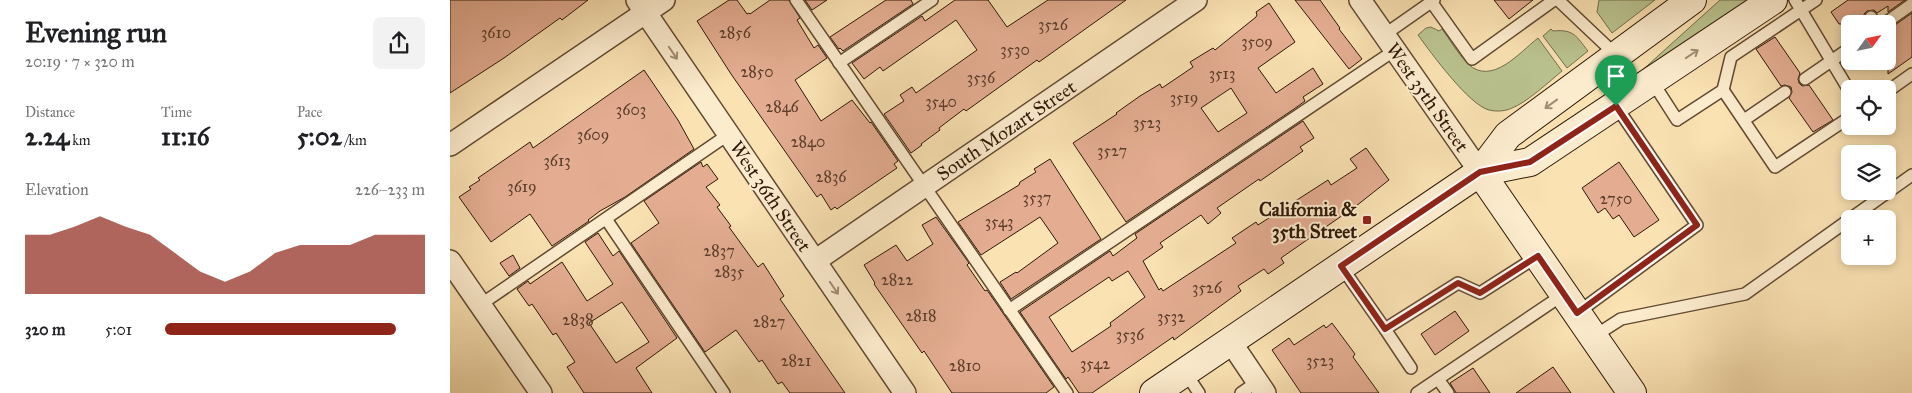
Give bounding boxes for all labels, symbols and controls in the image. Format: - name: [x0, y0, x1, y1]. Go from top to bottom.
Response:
- text: Evening run: [25, 15, 167, 50]
- house number: 3526: [1038, 15, 1069, 34]
- north arrow: [1841, 15, 1896, 70]
- map controls: [1841, 15, 1896, 265]
- button: share: [373, 17, 425, 69]
- house number: 3610: [481, 23, 511, 42]
- house number: 2856: [719, 23, 752, 42]
- house number: 3509: [1241, 32, 1273, 51]
- street label: West 35th Street: [1381, 38, 1474, 157]
- house number: 3530: [1000, 40, 1030, 59]
- one-way arrow: [668, 46, 678, 60]
- one-way arrow: [1685, 49, 1699, 59]
- text: 20:19 · 7 × 320 m: [25, 52, 135, 71]
- pin: [1595, 55, 1637, 106]
- house number: 2850: [740, 62, 774, 81]
- icon: arrive: [1602, 62, 1630, 90]
- house number: 3513: [1209, 64, 1235, 83]
- house number: 3536: [967, 68, 996, 87]
- street label: South Mozart Street: [932, 75, 1081, 186]
- button: locate: [1841, 80, 1896, 135]
- house number: 3519: [1170, 88, 1198, 107]
- house number: 3540: [925, 92, 957, 111]
- house number: 2846: [765, 97, 800, 116]
- one-way arrow: [1544, 99, 1558, 109]
- house number: 3603: [616, 100, 646, 119]
- text: Distance: [25, 104, 75, 121]
- text: Time: [161, 104, 192, 121]
- text: Pace: [297, 104, 322, 121]
- house number: 3523: [1133, 113, 1161, 132]
- text: 2.24: [25, 121, 69, 152]
- text: 11:16: [161, 121, 210, 152]
- text: 5:02: [297, 121, 342, 152]
- house number: 3609: [577, 125, 609, 144]
- text: km: [69, 132, 91, 149]
- text: /km: [342, 132, 367, 149]
- house number: 2840: [791, 132, 825, 151]
- street label: West 36th Street: [725, 136, 816, 256]
- house number: 3527: [1097, 141, 1127, 160]
- button: layers: [1841, 145, 1896, 200]
- house number: 3613: [543, 151, 571, 170]
- house number: 2836: [816, 167, 847, 186]
- house number: 3619: [507, 177, 537, 196]
- text: Elevation: [25, 180, 89, 199]
- text: 226–233 m: [355, 180, 425, 199]
- house number: 3537: [1023, 188, 1051, 207]
- house number: 2750: [1600, 189, 1632, 208]
- place label: California & 35th Street: [1259, 198, 1357, 244]
- button: +: [1841, 210, 1896, 265]
- house number: 3543: [985, 212, 1013, 231]
- marker: California & 35th Street: [1361, 214, 1373, 226]
- house number: 2837: [703, 241, 735, 260]
- house number: 2835: [714, 262, 745, 281]
- house number: 2822: [881, 270, 913, 289]
- house number: 3526: [1192, 278, 1223, 297]
- one-way arrow: [829, 281, 839, 295]
- house number: 2818: [905, 306, 937, 325]
- house number: 3532: [1157, 307, 1185, 326]
- house number: 2838: [562, 310, 594, 329]
- house number: 2827: [753, 312, 785, 331]
- text: 320 m: [25, 320, 66, 339]
- text: 5:01: [105, 320, 132, 339]
- house number: 3536: [1116, 325, 1145, 344]
- house number: 2821: [781, 351, 811, 370]
- house number: 3523: [1306, 351, 1334, 370]
- house number: 3542: [1080, 354, 1110, 373]
- house number: 2810: [949, 356, 981, 375]

